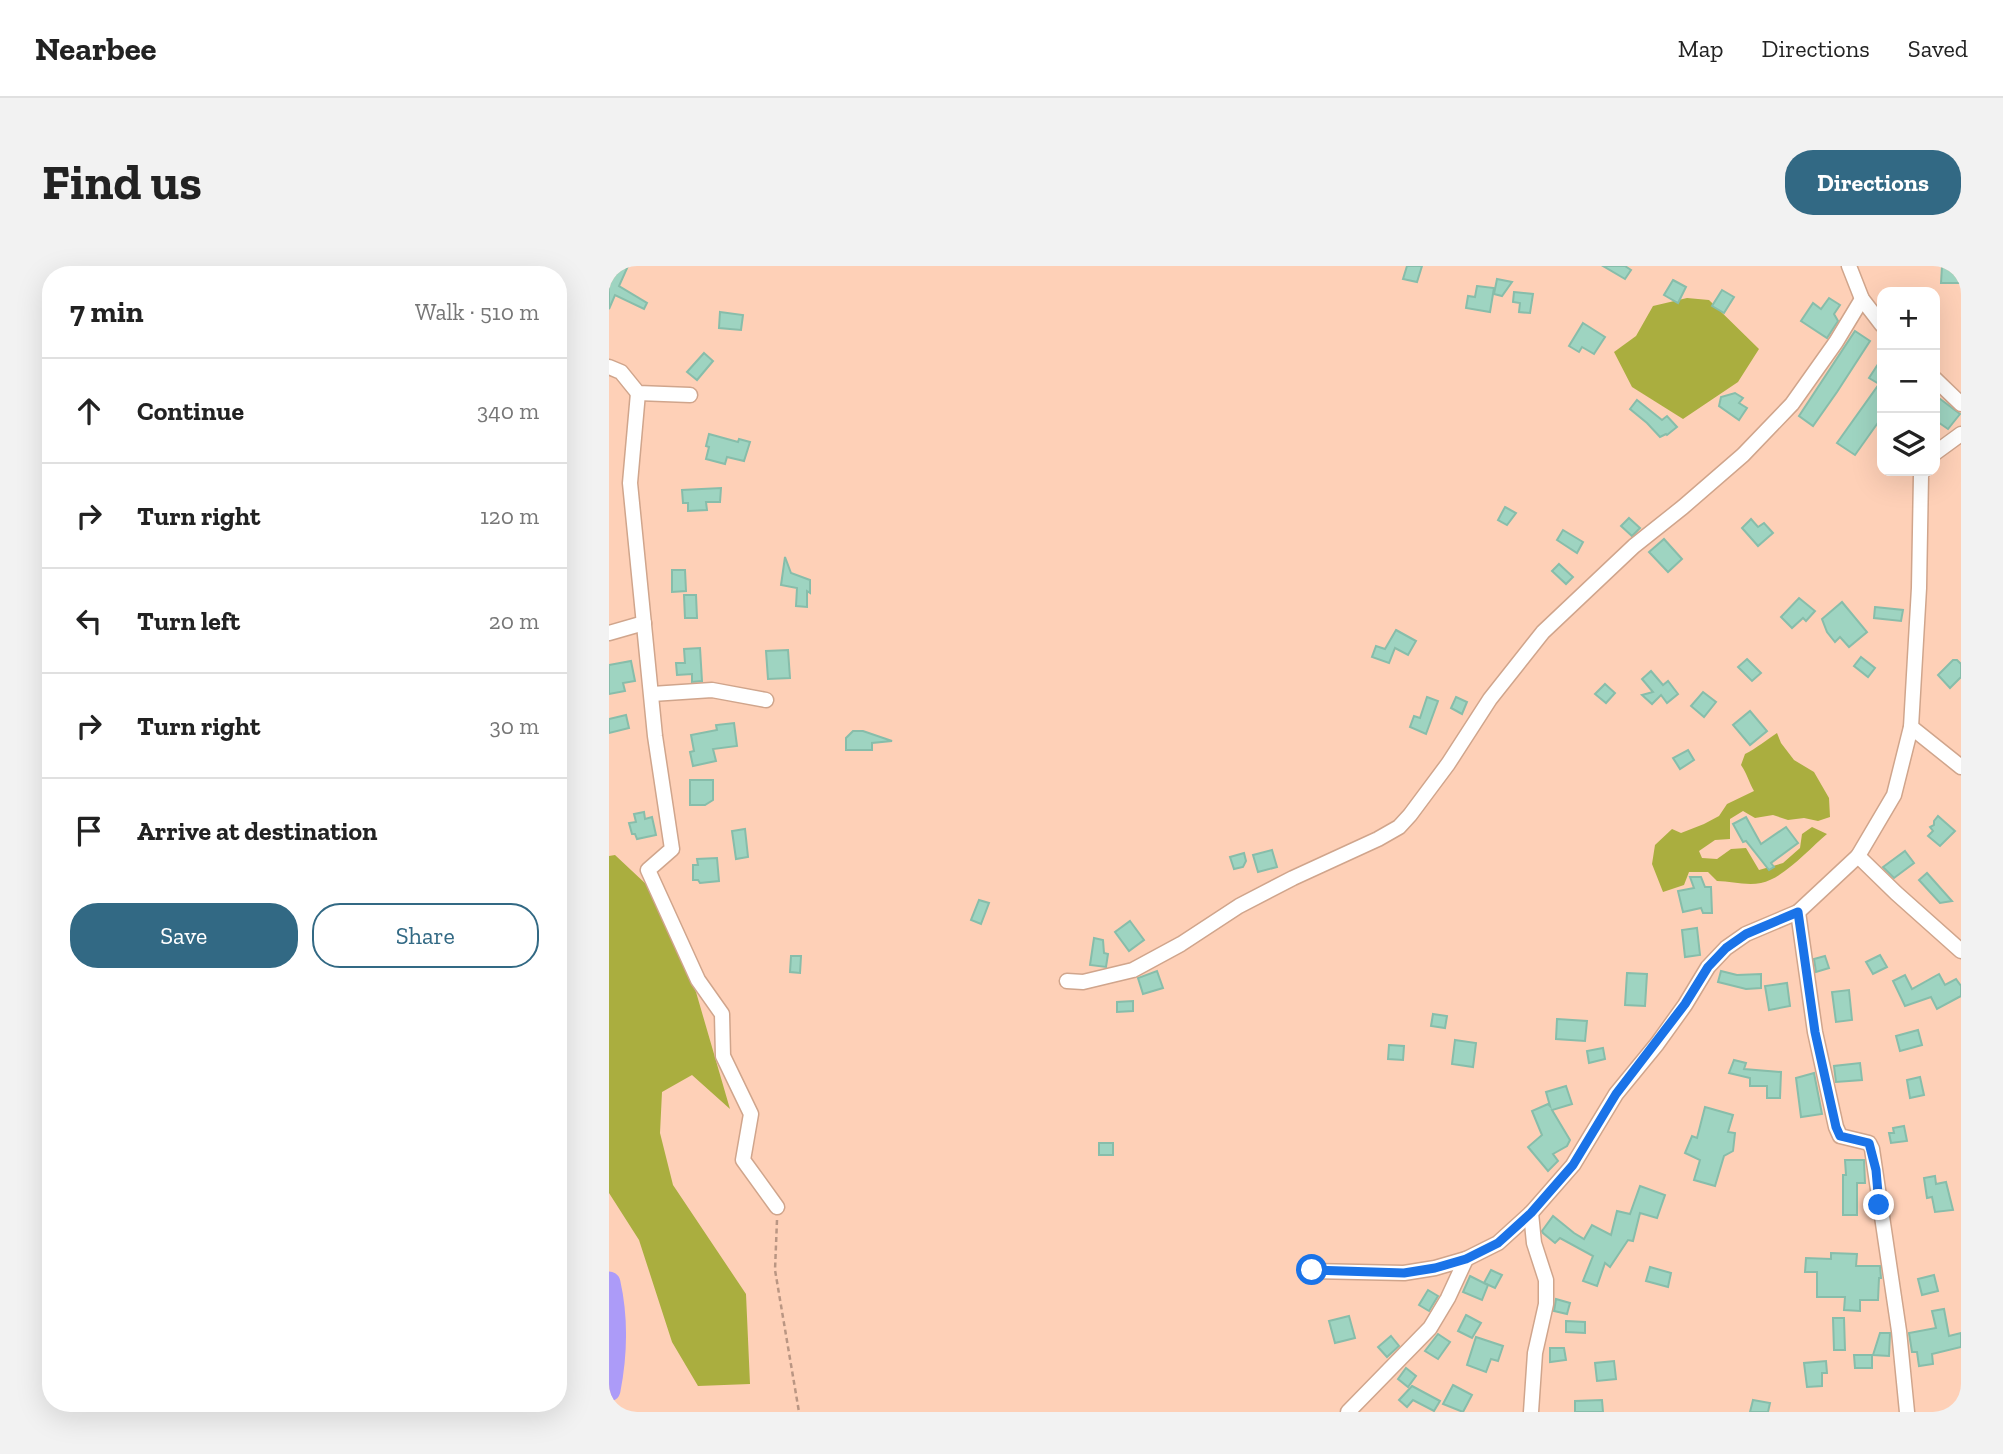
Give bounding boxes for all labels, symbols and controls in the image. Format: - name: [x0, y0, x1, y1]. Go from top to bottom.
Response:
- text: Nearbee: [35, 29, 157, 68]
- text: Map: [1678, 34, 1724, 63]
- text: Directions: [1762, 34, 1870, 63]
- text: Saved: [1908, 34, 1968, 63]
- button: Directions: [1785, 150, 1961, 215]
- text: Find us: [42, 153, 202, 212]
- map controls: [1877, 287, 1940, 476]
- button: +: [1877, 287, 1940, 350]
- text: 7 min: [70, 294, 144, 330]
- text: Walk · 510 m: [415, 298, 539, 326]
- button: −: [1877, 350, 1940, 413]
- icon: ahead: [70, 392, 108, 430]
- text: Continue: [137, 395, 244, 427]
- text: 340 m: [477, 397, 539, 425]
- button: layers: [1877, 413, 1940, 476]
- icon: right: [70, 497, 108, 535]
- text: Turn right: [137, 500, 260, 532]
- text: 120 m: [480, 502, 539, 530]
- icon: left: [70, 602, 108, 640]
- text: Turn left: [137, 605, 240, 637]
- text: 20 m: [489, 607, 539, 635]
- icon: right: [70, 707, 108, 745]
- text: Turn right: [137, 710, 260, 742]
- text: 30 m: [489, 712, 539, 740]
- icon: arrive: [70, 812, 108, 850]
- text: Arrive at destination: [137, 815, 377, 847]
- button: Save: [70, 903, 298, 968]
- button: Share: [312, 903, 539, 968]
- route end: [1863, 1189, 1894, 1220]
- route start: [1296, 1254, 1327, 1285]

